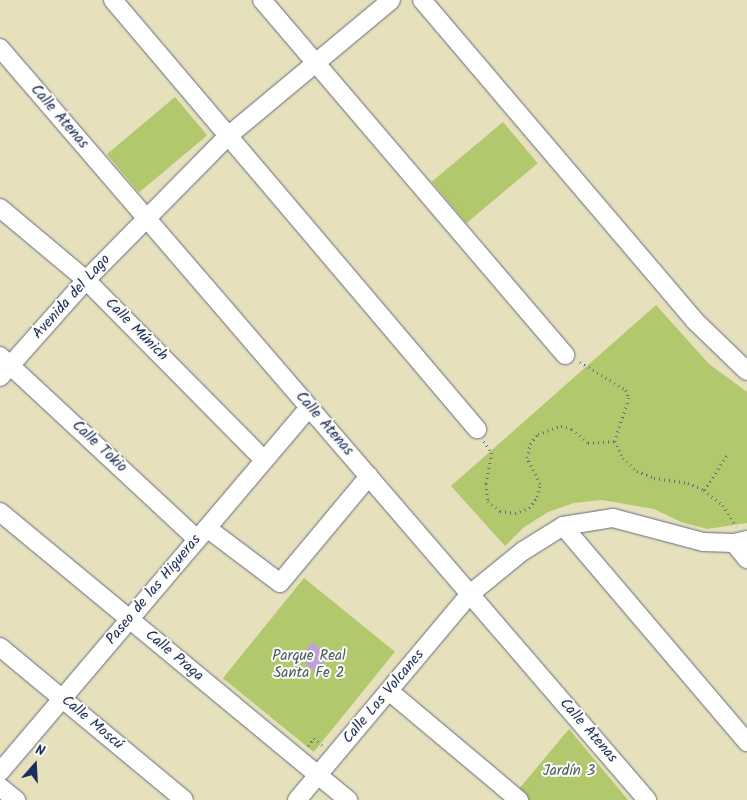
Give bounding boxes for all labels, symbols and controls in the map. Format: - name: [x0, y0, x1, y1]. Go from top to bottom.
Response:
- street label: Calle Atenas: [26, 81, 92, 153]
- street label: Avenida del Lago: [29, 251, 115, 343]
- street label: Calle Múnich: [101, 295, 171, 365]
- street label: Calle Atenas: [291, 388, 357, 460]
- street label: Calle Tokio: [68, 417, 130, 477]
- street label: Paseo de las Higueras: [103, 532, 205, 648]
- street label: Calle Praga: [141, 626, 207, 686]
- street label: Calle Los Volcanes: [340, 646, 428, 748]
- park label: Parque Real Santa Fe 2: [272, 647, 346, 682]
- street label: Calle Moscú: [57, 692, 127, 754]
- street label: Calle Atenas: [555, 695, 621, 767]
- text: N: [32, 739, 48, 763]
- north arrow: [10, 740, 60, 790]
- park label: Jardín 3: [543, 763, 595, 781]

